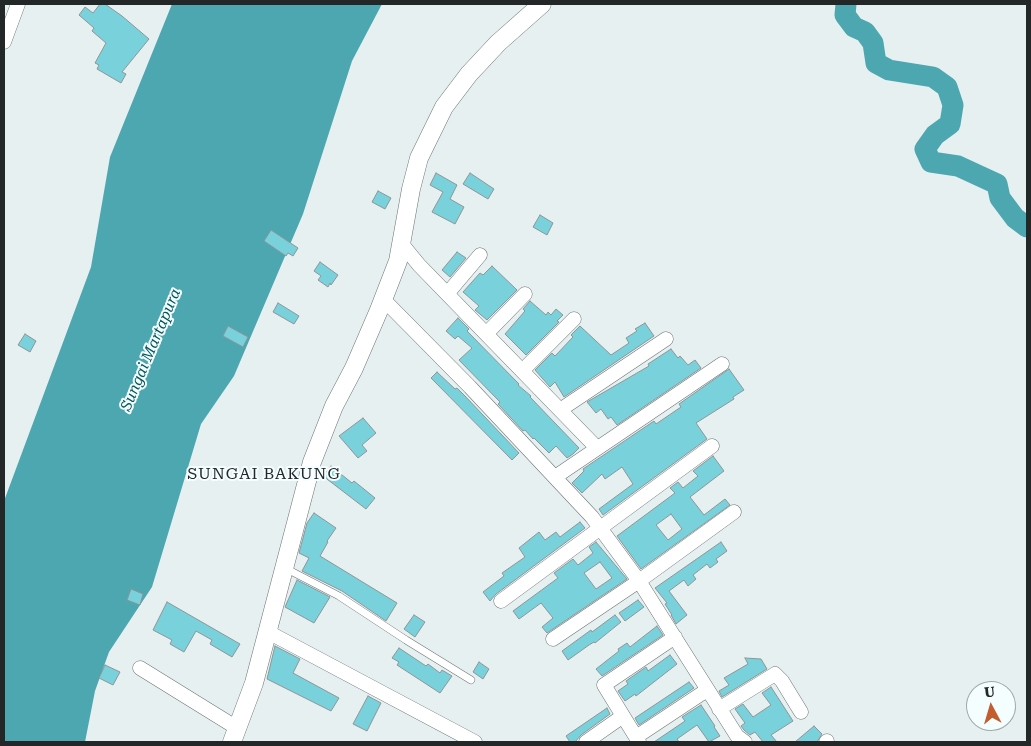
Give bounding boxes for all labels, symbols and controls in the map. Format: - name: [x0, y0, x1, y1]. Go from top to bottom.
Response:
- water label: Sungai Martapura: [117, 286, 185, 414]
- district label: SUNGAI BAKUNG: [186, 464, 342, 484]
- north arrow: [966, 681, 1016, 731]
- text: U: [983, 684, 996, 701]

